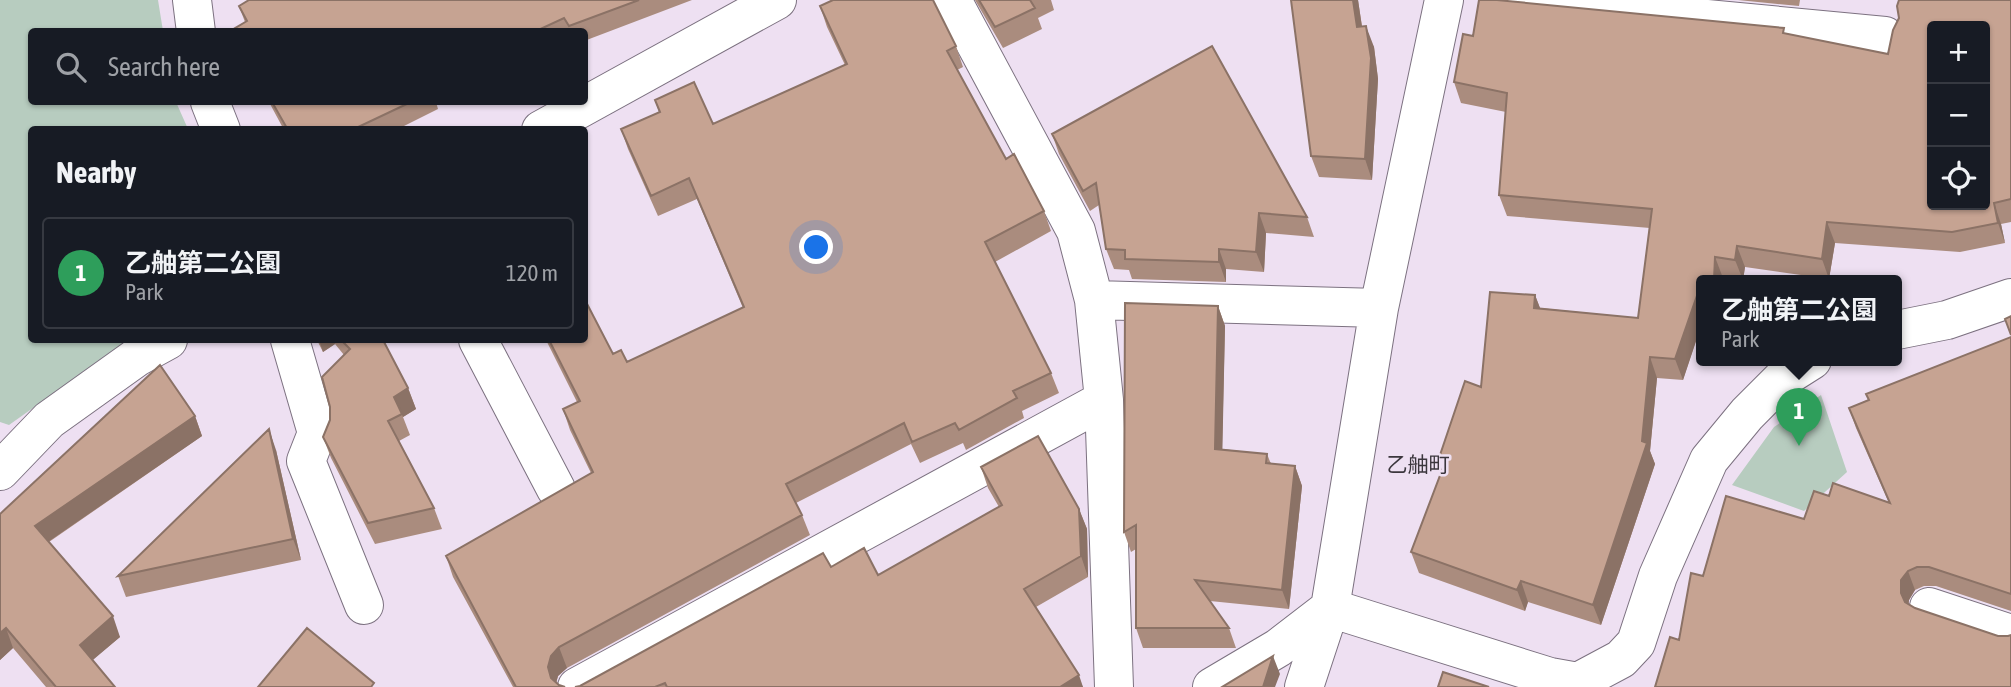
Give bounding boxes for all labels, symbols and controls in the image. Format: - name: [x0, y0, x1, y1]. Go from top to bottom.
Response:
- map controls: [1927, 21, 1990, 210]
- button: +: [1927, 21, 1990, 84]
- search box: [28, 28, 588, 105]
- icon: search: [52, 48, 90, 86]
- text: Search here: [108, 52, 220, 82]
- button: −: [1927, 84, 1990, 147]
- button: locate: [1927, 147, 1990, 210]
- text: Nearby: [56, 155, 136, 189]
- your location: [799, 230, 833, 264]
- text: 乙舳第二公園: [125, 248, 281, 278]
- text: 1: [76, 260, 86, 286]
- text: 120 m: [506, 260, 558, 286]
- popup: [1696, 275, 1902, 366]
- text: Park: [125, 279, 163, 305]
- text: 乙舳第二公園: [1721, 295, 1877, 325]
- text: Park: [1721, 326, 1759, 352]
- pin: 1: [1776, 388, 1822, 446]
- district label: 乙舳町: [1387, 452, 1450, 476]

